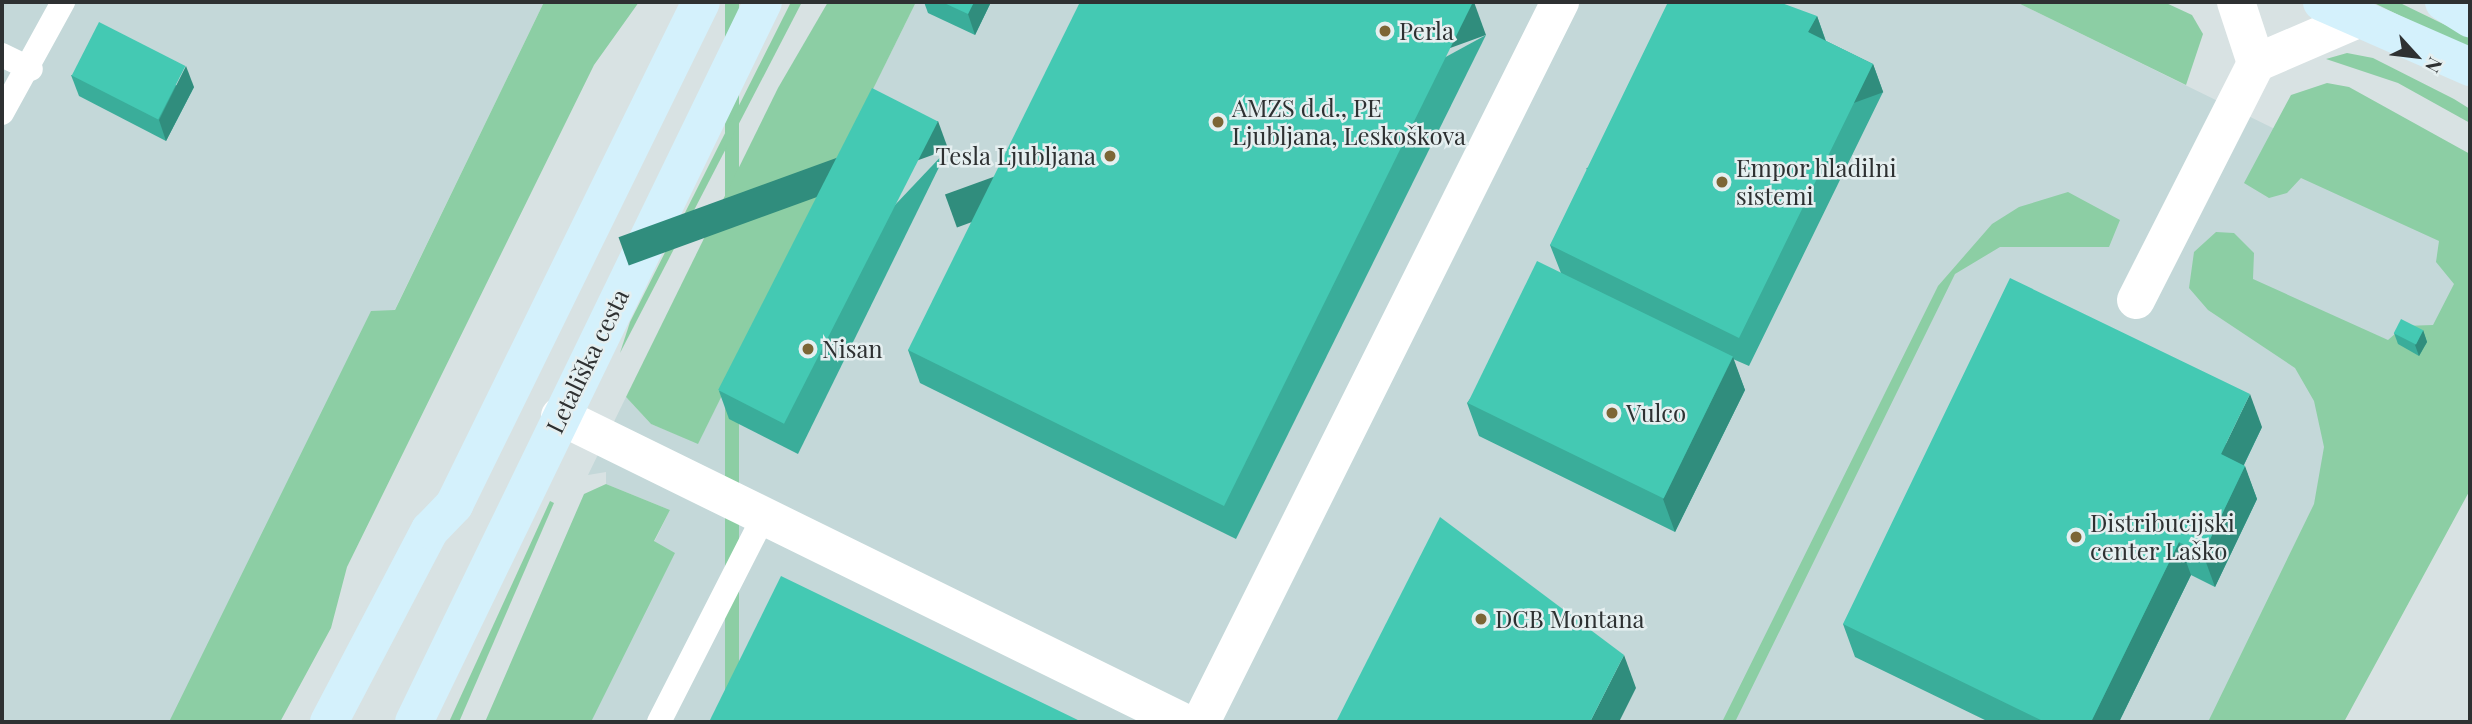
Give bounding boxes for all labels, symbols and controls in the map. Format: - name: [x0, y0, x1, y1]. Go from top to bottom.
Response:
- place label: Perla: [1399, 17, 1454, 45]
- north arrow: [2381, 21, 2451, 91]
- marker: Perla: [1377, 23, 1393, 39]
- text: N: [2420, 54, 2449, 78]
- place label: AMZS d.d., PE Ljubljana, Leskoškova: [1232, 94, 1466, 150]
- marker: AMZS d.d., PE Ljubljana, Leskoškova: [1210, 114, 1226, 130]
- place label: Tesla Ljubljana: [935, 142, 1096, 170]
- marker: Tesla Ljubljana: [1102, 148, 1118, 164]
- place label: Empor hladilni sistemi: [1736, 154, 1898, 210]
- marker: Empor hladilni sistemi: [1714, 174, 1730, 190]
- street label: Letališka cesta: [540, 284, 634, 438]
- place label: Nisan: [822, 335, 883, 363]
- marker: Nisan: [800, 341, 816, 357]
- place label: Vulco: [1626, 399, 1686, 427]
- marker: Vulco: [1604, 405, 1620, 421]
- place label: Distribucijski center Laško: [2090, 509, 2235, 565]
- marker: Distribucijski center Laško: [2068, 529, 2084, 545]
- place label: DCB Montana: [1495, 605, 1644, 633]
- marker: DCB Montana: [1473, 611, 1489, 627]

